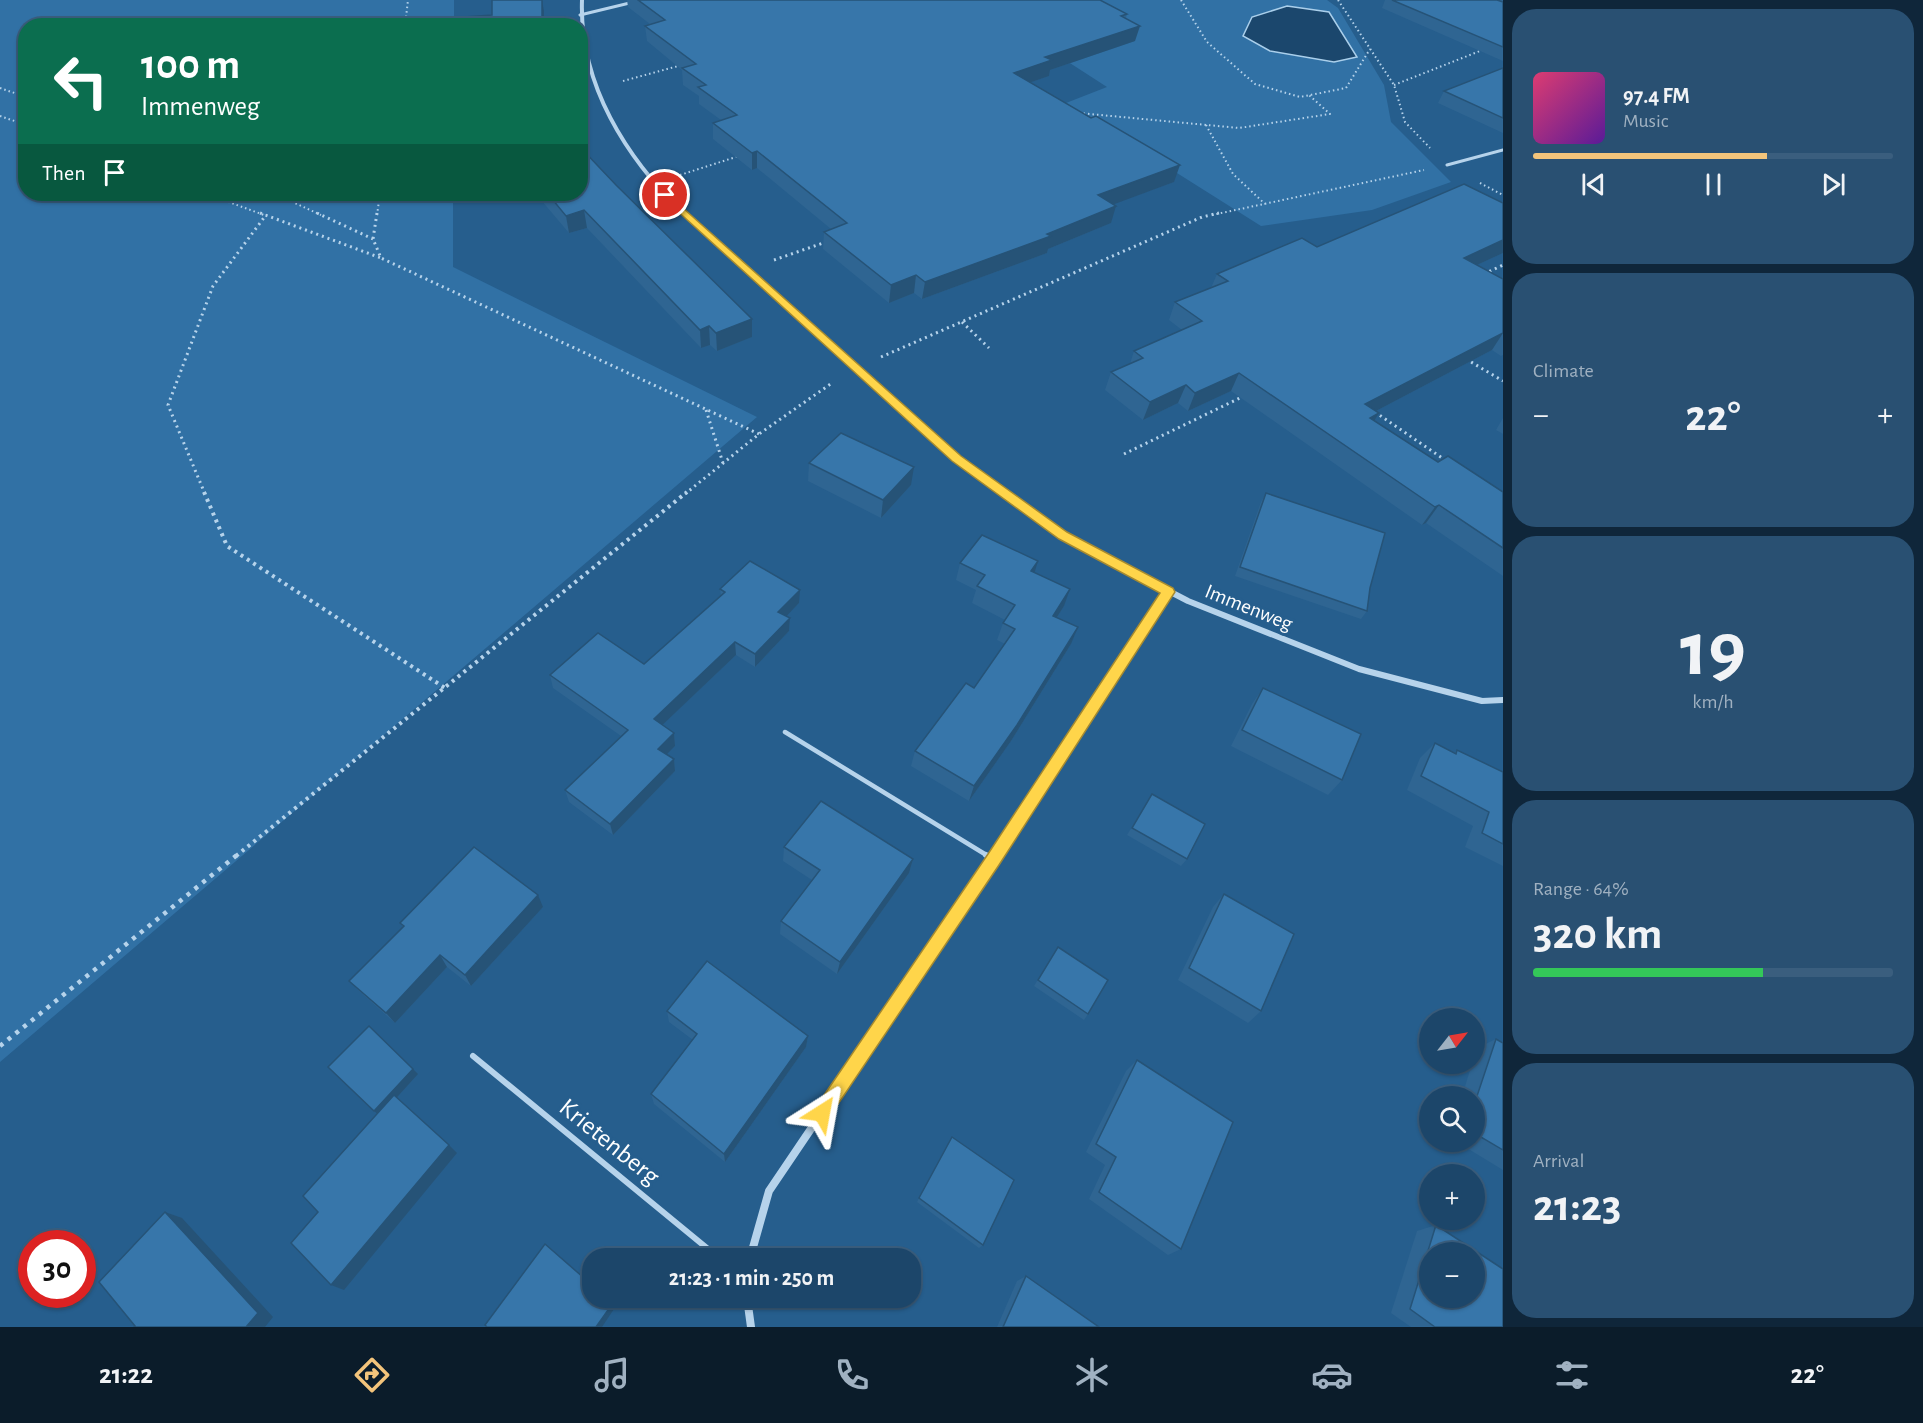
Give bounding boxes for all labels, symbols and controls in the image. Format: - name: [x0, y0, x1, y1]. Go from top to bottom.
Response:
- icon: left: [42, 42, 120, 120]
- text: 100 m: [141, 44, 240, 86]
- text: 97.4 FM: [1623, 85, 1690, 107]
- text: Immenweg: [141, 93, 260, 120]
- text: Music: [1623, 111, 1669, 131]
- icon: arrive: [98, 156, 131, 189]
- text: Then: [42, 162, 86, 184]
- icon: previous: [1577, 168, 1610, 201]
- icon: pause: [1697, 168, 1730, 201]
- icon: next: [1817, 168, 1850, 201]
- pin: [639, 169, 690, 220]
- icon: arrive: [648, 178, 681, 211]
- text: Climate: [1533, 361, 1594, 381]
- text: 22°: [1685, 394, 1741, 439]
- text: −: [1533, 399, 1549, 432]
- text: +: [1877, 399, 1893, 432]
- street label: Immenweg: [1202, 580, 1296, 635]
- text: 19: [1680, 612, 1746, 690]
- text: km/h: [1692, 692, 1734, 712]
- text: Range · 64%: [1533, 879, 1629, 899]
- text: 320 km: [1533, 912, 1662, 957]
- north arrow: [1419, 1008, 1485, 1074]
- map controls: [1419, 1008, 1485, 1308]
- position arrow: [790, 1081, 854, 1145]
- button: search: [1419, 1086, 1485, 1152]
- street label: Krietenberg: [554, 1094, 665, 1190]
- text: Arrival: [1533, 1151, 1584, 1171]
- button: +: [1419, 1164, 1485, 1230]
- text: 21:23: [1533, 1184, 1621, 1229]
- speed limit sign: 30: [18, 1230, 96, 1308]
- button: −: [1419, 1242, 1485, 1308]
- text: 21:23 · 1 min · 250 m: [669, 1267, 834, 1289]
- icon: directions: [351, 1354, 393, 1396]
- icon: music: [591, 1354, 633, 1396]
- icon: phone: [831, 1354, 873, 1396]
- icon: climate: [1071, 1354, 1113, 1396]
- icon: car: [1311, 1354, 1353, 1396]
- icon: filters: [1551, 1354, 1593, 1396]
- text: 21:22: [99, 1361, 153, 1388]
- text: 22°: [1791, 1361, 1824, 1388]

